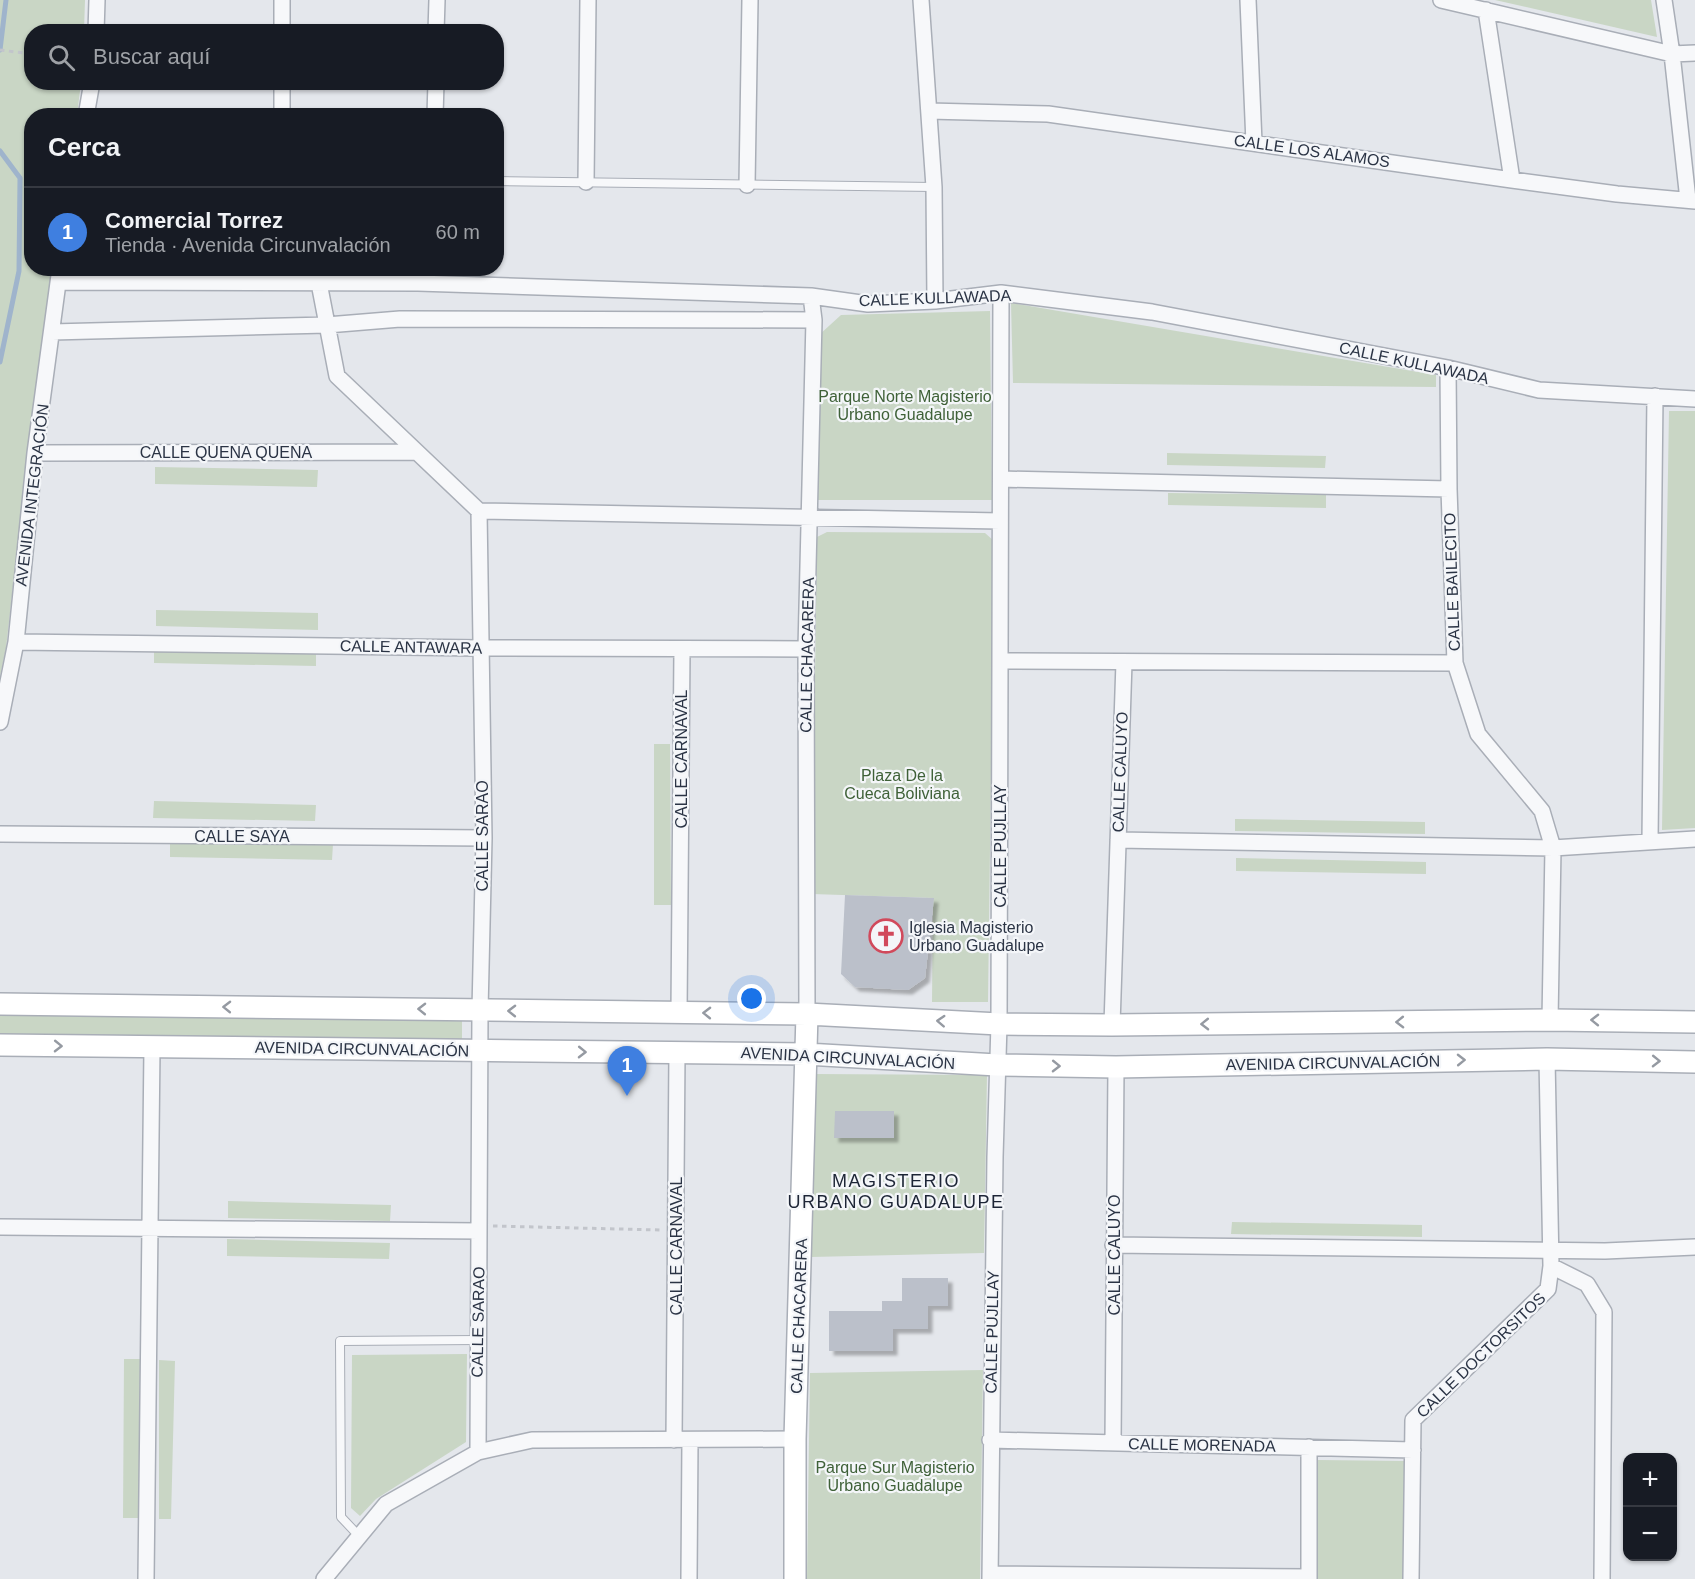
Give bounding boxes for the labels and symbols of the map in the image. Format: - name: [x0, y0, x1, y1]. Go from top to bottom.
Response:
- street label: CALLE LOS ALAMOS: [1233, 132, 1391, 170]
- street label: CALLE KULLAWADA: [858, 287, 1012, 309]
- street label: CALLE KULLAWADA: [1338, 339, 1491, 387]
- park label: Parque Norte Magisterio Urbano Guadalupe: [818, 388, 992, 423]
- street label: AVENIDA INTEGRACIÓN: [11, 403, 52, 587]
- street label: CALLE QUENA QUENA: [140, 444, 313, 461]
- street label: CALLE BAILECITO: [1441, 513, 1463, 651]
- street label: CALLE CHACARERA: [797, 577, 817, 733]
- street label: CALLE ANTAWARA: [340, 637, 483, 657]
- street label: CALLE CARNAVAL: [673, 689, 690, 829]
- street label: CALLE CALUYO: [1109, 711, 1131, 833]
- park label: Plaza De la Cueca Boliviana: [844, 767, 960, 802]
- street label: CALLE SARAO: [474, 780, 491, 892]
- street label: CALLE PUJLLAY: [992, 784, 1009, 908]
- street label: CALLE SAYA: [194, 828, 290, 845]
- church icon: Iglesia Magisterio Urbano Guadalupe: [868, 918, 904, 954]
- place label: Iglesia Magisterio Urbano Guadalupe: [909, 919, 1044, 954]
- your location: [737, 984, 766, 1013]
- one-way arrow: [222, 1001, 231, 1013]
- one-way arrow: [417, 1003, 426, 1015]
- one-way arrow: [507, 1004, 516, 1017]
- one-way arrow: [702, 1007, 711, 1019]
- one-way arrow: [1590, 1014, 1599, 1027]
- one-way arrow: [936, 1015, 945, 1028]
- one-way arrow: [1395, 1015, 1404, 1028]
- one-way arrow: [1200, 1018, 1209, 1030]
- street label: AVENIDA CIRCUNVALACIÓN: [255, 1038, 469, 1059]
- one-way arrow: [54, 1040, 63, 1052]
- street label: AVENIDA CIRCUNVALACIÓN: [740, 1043, 956, 1072]
- one-way arrow: [577, 1045, 586, 1058]
- pin: 1: [608, 1046, 646, 1096]
- street label: AVENIDA CIRCUNVALACIÓN: [1226, 1052, 1440, 1073]
- one-way arrow: [1456, 1054, 1465, 1066]
- one-way arrow: [1651, 1055, 1660, 1067]
- one-way arrow: [1051, 1060, 1060, 1072]
- district label: MAGISTERIO URBANO GUADALUPE: [787, 1171, 1005, 1212]
- street label: CALLE CARNAVAL: [668, 1176, 685, 1316]
- street label: CALLE CALUYO: [1106, 1195, 1123, 1315]
- street label: CALLE CHACARERA: [788, 1238, 810, 1394]
- street label: CALLE SARAO: [469, 1266, 487, 1378]
- street label: CALLE PUJLLAY: [982, 1270, 1002, 1394]
- street label: CALLE DOCTORSITOS: [1413, 1289, 1549, 1421]
- street label: CALLE MORENADA: [1128, 1435, 1276, 1455]
- park label: Parque Sur Magisterio Urbano Guadalupe: [815, 1459, 975, 1494]

